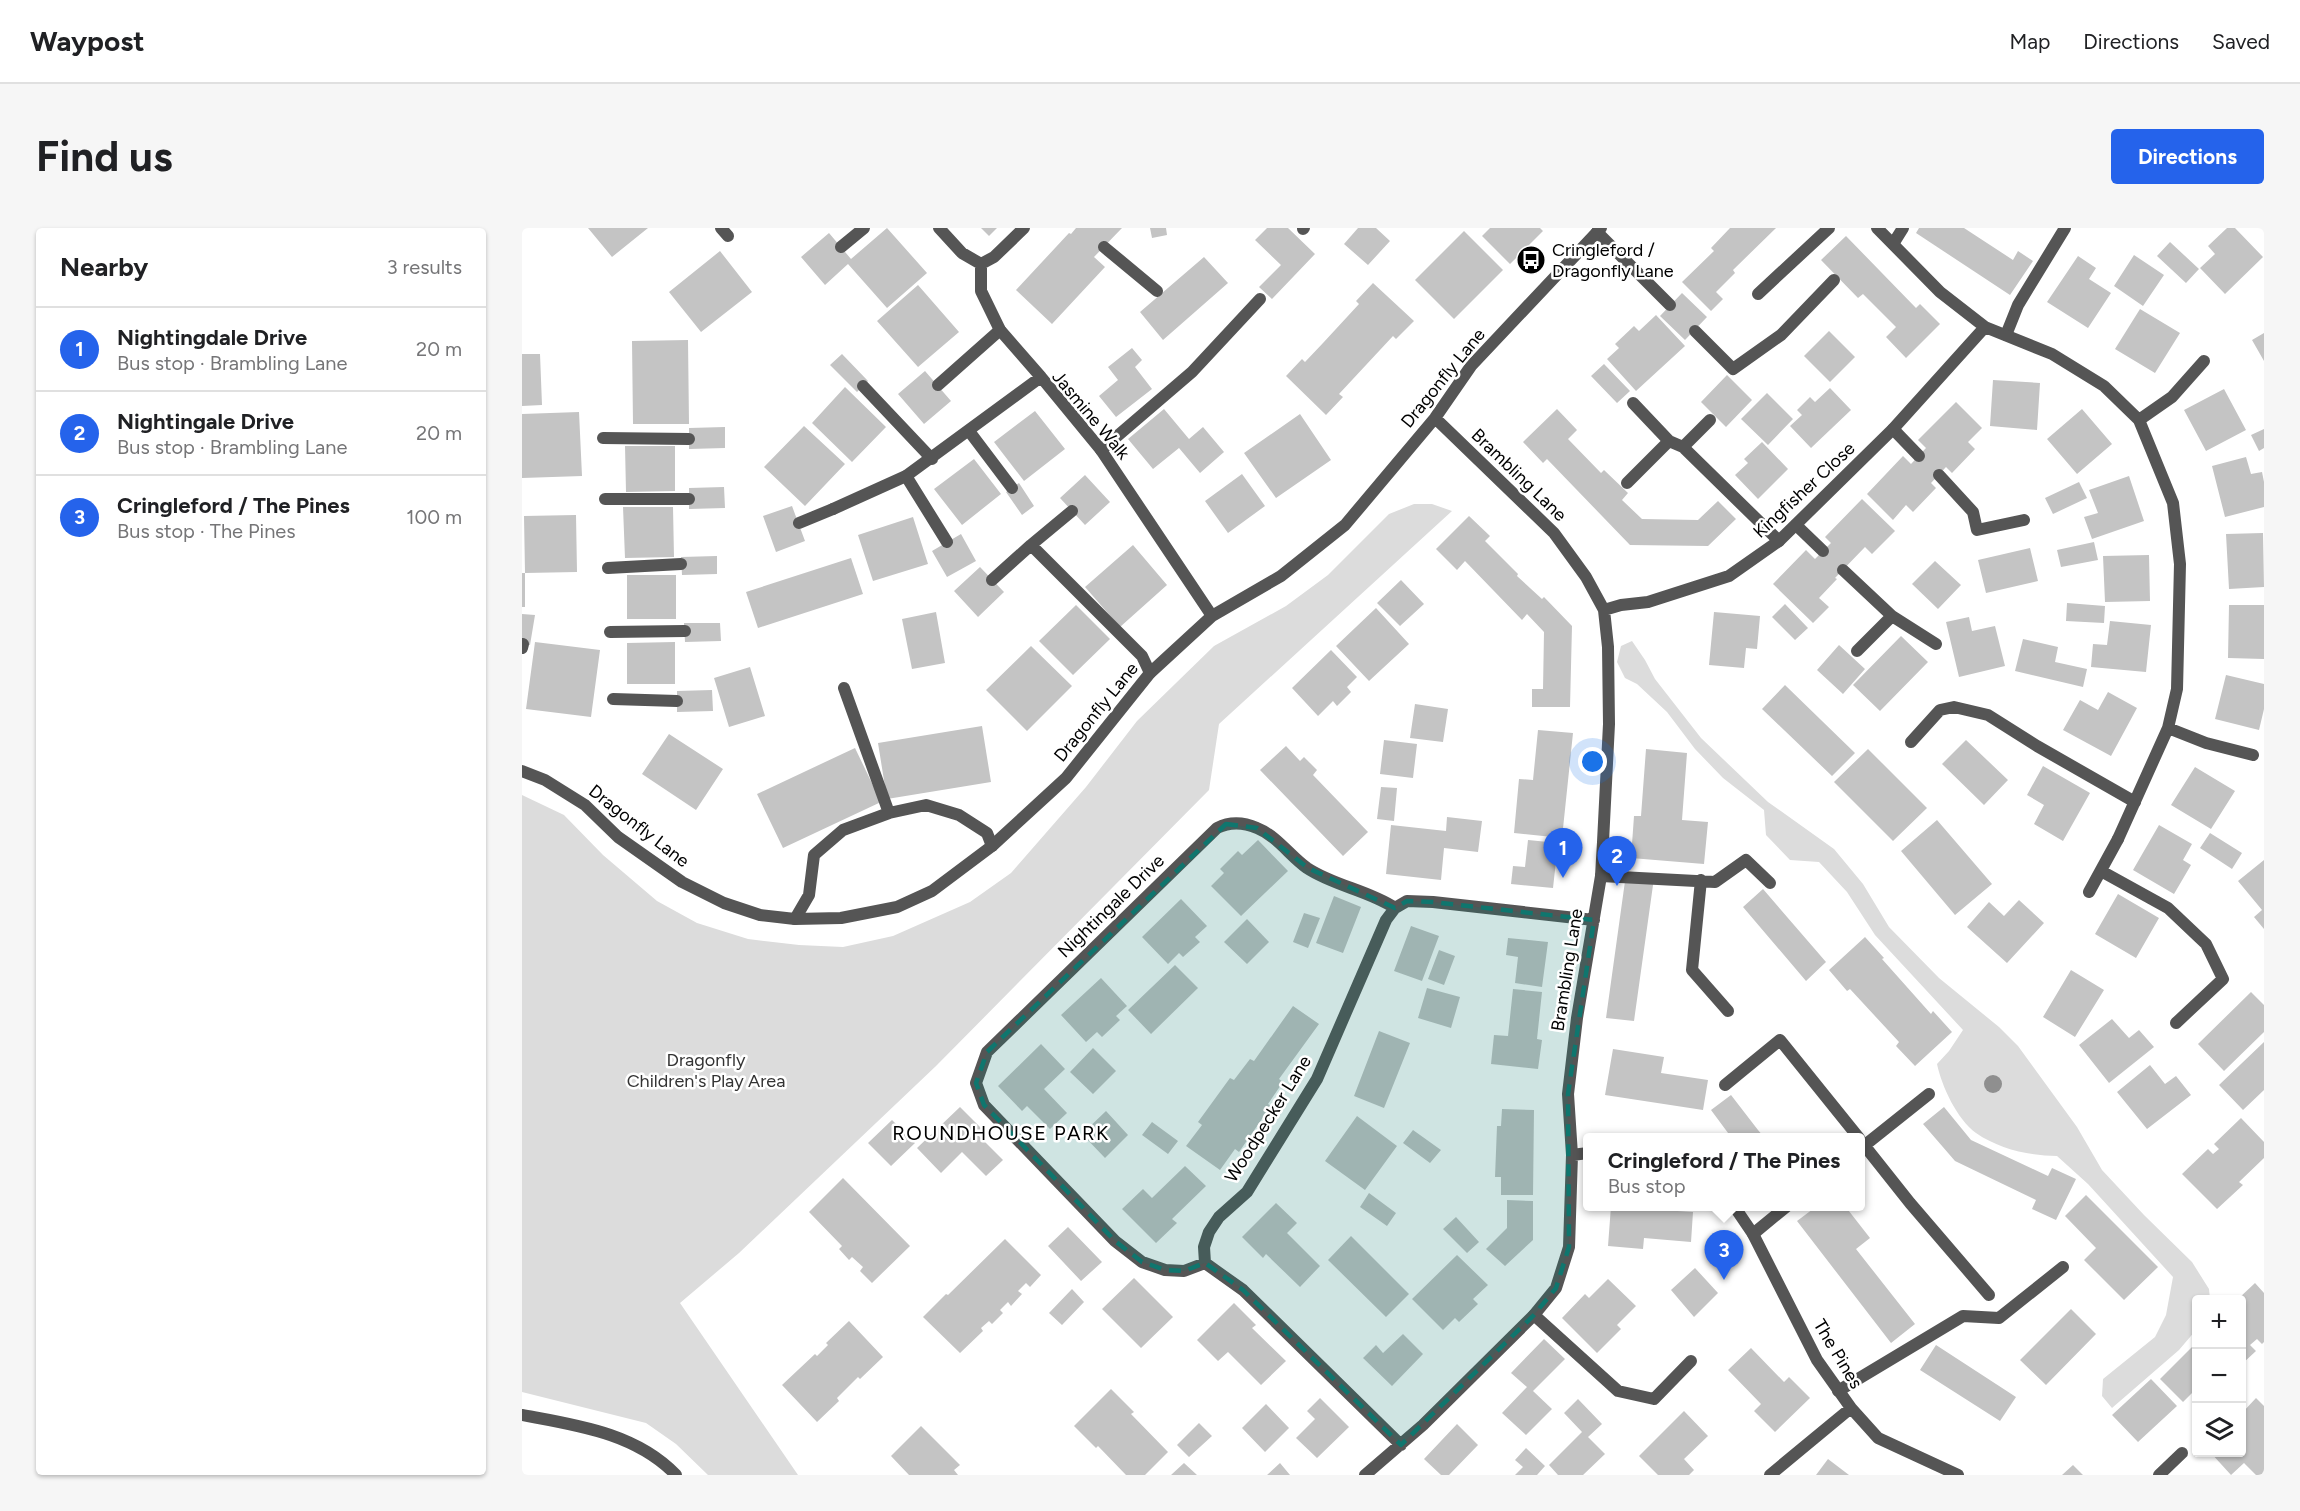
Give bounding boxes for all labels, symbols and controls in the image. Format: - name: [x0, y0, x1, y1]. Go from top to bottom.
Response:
- text: Waypost: [30, 24, 144, 58]
- text: Map: [2009, 29, 2050, 54]
- text: Directions: [2083, 29, 2179, 54]
- text: Saved: [2212, 29, 2270, 54]
- button: Directions: [2111, 129, 2264, 184]
- text: Find us: [36, 131, 173, 182]
- place label: Cringleford / Dragonfly Lane: [1552, 239, 1674, 282]
- bus stop icon: Cringleford / Dragonfly Lane: [1515, 244, 1547, 276]
- text: Nearby: [60, 251, 148, 283]
- text: 3 results: [387, 255, 462, 279]
- text: Nightingdale Drive: [117, 324, 307, 351]
- street label: Dragonfly Lane: [1396, 324, 1490, 432]
- text: 1: [75, 337, 84, 361]
- text: 20 m: [416, 337, 462, 361]
- text: Bus stop · Brambling Lane: [117, 351, 347, 375]
- street label: Jasmine Walk: [1048, 366, 1135, 464]
- text: Nightingale Drive: [117, 408, 294, 435]
- text: 2: [74, 421, 85, 445]
- text: 20 m: [416, 421, 462, 445]
- street label: Brambling Lane: [1467, 424, 1571, 526]
- text: Bus stop · Brambling Lane: [117, 435, 347, 459]
- street label: Kingfisher Close: [1749, 437, 1860, 543]
- text: Cringleford / The Pines: [117, 492, 350, 519]
- text: 3: [74, 505, 85, 529]
- text: 100 m: [406, 505, 462, 529]
- text: Bus stop · The Pines: [117, 519, 296, 543]
- street label: Dragonfly Lane: [1049, 658, 1143, 766]
- your location: [1578, 747, 1607, 776]
- street label: Dragonfly Lane: [584, 780, 694, 872]
- pin: 1: [1544, 828, 1582, 878]
- pin: 2: [1598, 836, 1636, 886]
- street label: Nightingale Drive: [1053, 850, 1169, 962]
- street label: Brambling Lane: [1546, 907, 1588, 1033]
- park label: Dragonfly Children's Play Area: [627, 1049, 785, 1092]
- street label: Woodpecker Lane: [1220, 1051, 1316, 1187]
- district label: ROUNDHOUSE PARK: [892, 1121, 1110, 1145]
- popup: [1583, 1133, 1865, 1211]
- text: Cringleford / The Pines: [1608, 1147, 1840, 1174]
- text: Bus stop: [1608, 1174, 1686, 1198]
- pin: 3: [1704, 1230, 1744, 1280]
- map controls: [2192, 1295, 2246, 1457]
- button: +: [2192, 1295, 2246, 1349]
- street label: The Pines: [1809, 1315, 1867, 1393]
- button: −: [2192, 1349, 2246, 1403]
- button: layers: [2192, 1403, 2246, 1457]

